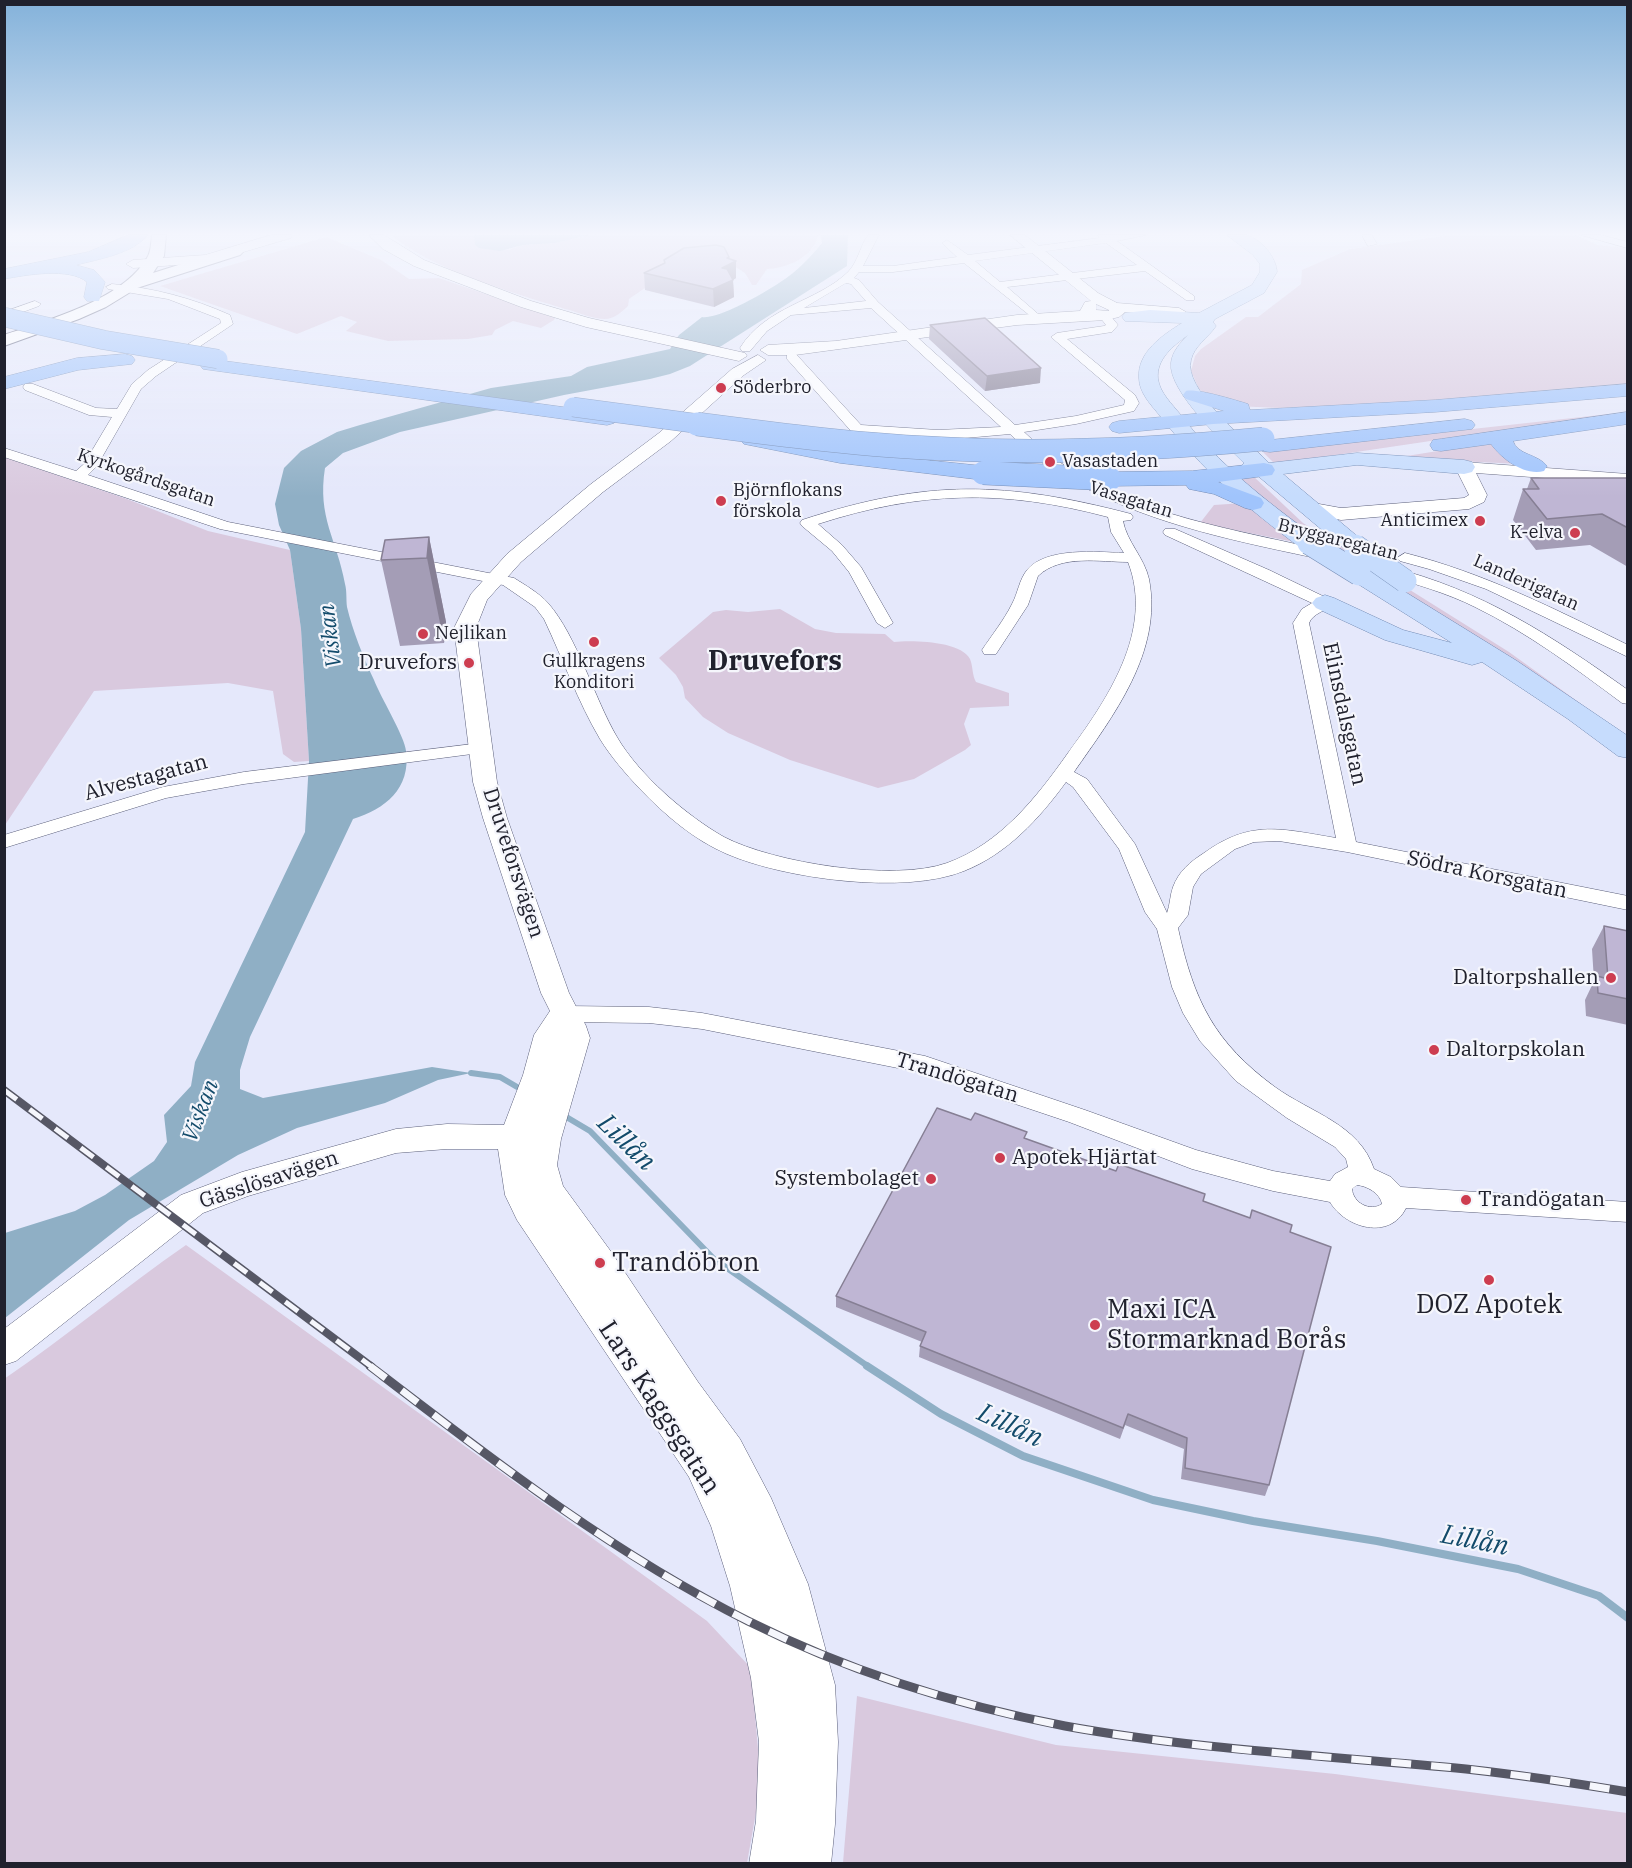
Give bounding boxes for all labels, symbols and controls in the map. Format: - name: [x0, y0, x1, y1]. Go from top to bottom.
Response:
- place label: Söderbro: [733, 377, 811, 399]
- marker: Söderbro: [714, 381, 728, 395]
- street label: Kyrkogårdsgatan: [74, 444, 218, 512]
- place label: Vasastaden: [1062, 451, 1158, 473]
- marker: Vasastaden: [1043, 455, 1057, 469]
- street label: Vasagatan: [1087, 477, 1175, 523]
- place label: Björnflokans förskola: [733, 480, 842, 522]
- marker: Björnflokans förskola: [714, 494, 728, 508]
- place label: Anticimex: [1380, 510, 1468, 532]
- marker: Anticimex: [1473, 514, 1487, 528]
- street label: Bryggaregatan: [1275, 515, 1401, 565]
- place label: K-elva: [1510, 522, 1563, 544]
- marker: K-elva: [1568, 526, 1582, 540]
- street label: Landerigatan: [1470, 550, 1582, 616]
- water label: Viskan: [314, 603, 348, 669]
- place label: Nejlikan: [435, 623, 507, 645]
- marker: Nejlikan: [416, 627, 430, 641]
- marker: Gullkragens Konditori: [587, 635, 601, 649]
- street label: Elinsdalsgatan: [1317, 640, 1371, 788]
- district label: Druvefors: [708, 646, 842, 678]
- place label: Druvefors: [359, 650, 457, 676]
- place label: Gullkragens Konditori: [543, 651, 645, 694]
- marker: Druvefors: [462, 656, 476, 670]
- street label: Alvestagatan: [82, 749, 210, 807]
- street label: Druveforsvägen: [477, 785, 549, 941]
- street label: Södra Korsgatan: [1405, 846, 1569, 904]
- place label: Daltorpshallen: [1453, 965, 1599, 991]
- marker: Daltorpshallen: [1604, 971, 1618, 985]
- place label: Daltorpskolan: [1446, 1037, 1585, 1063]
- marker: Daltorpskolan: [1427, 1043, 1441, 1057]
- street label: Trandögatan: [893, 1047, 1021, 1109]
- water label: Viskan: [177, 1076, 225, 1146]
- water label: Lillån: [590, 1108, 662, 1178]
- place label: Apotek Hjärtat: [1012, 1145, 1157, 1171]
- street label: Gässlösavägen: [196, 1146, 342, 1214]
- marker: Apotek Hjärtat: [993, 1151, 1007, 1165]
- place label: Systembolaget: [775, 1166, 919, 1192]
- marker: Systembolaget: [924, 1172, 938, 1186]
- place label: Trandögatan: [1478, 1187, 1605, 1213]
- marker: Trandögatan: [1459, 1193, 1473, 1207]
- place label: Trandöbron: [612, 1247, 760, 1279]
- marker: Trandöbron: [593, 1256, 607, 1270]
- marker: DOZ Apotek: [1482, 1273, 1496, 1287]
- place label: DOZ Apotek: [1416, 1289, 1562, 1321]
- place label: Maxi ICA Stormarknad Borås: [1107, 1294, 1346, 1356]
- street label: Lars Kaggsgatan: [591, 1315, 727, 1501]
- marker: Maxi ICA Stormarknad Borås: [1088, 1318, 1102, 1332]
- water label: Lillån: [972, 1397, 1048, 1455]
- water label: Lillån: [1439, 1519, 1511, 1563]

